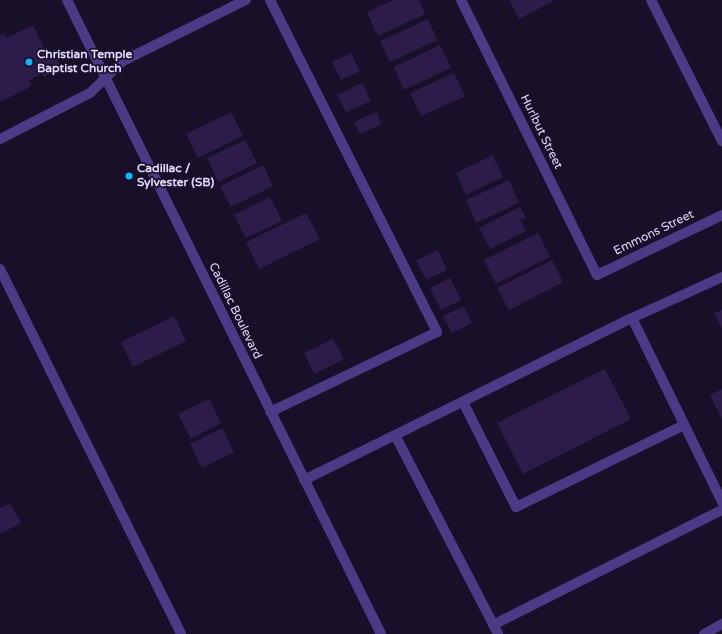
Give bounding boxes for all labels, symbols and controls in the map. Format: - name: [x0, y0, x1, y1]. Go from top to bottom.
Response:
- place label: Christian Temple Baptist Church: [37, 48, 132, 76]
- marker: Christian Temple Baptist Church: [24, 57, 34, 67]
- street label: Hurlbut Street: [517, 93, 565, 171]
- place label: Cadillac / Sylvester (SB): [137, 162, 214, 190]
- marker: Cadillac / Sylvester (SB): [124, 171, 134, 181]
- street label: Emmons Street: [612, 207, 696, 259]
- street label: Cadillac Boulevard: [205, 260, 265, 362]

